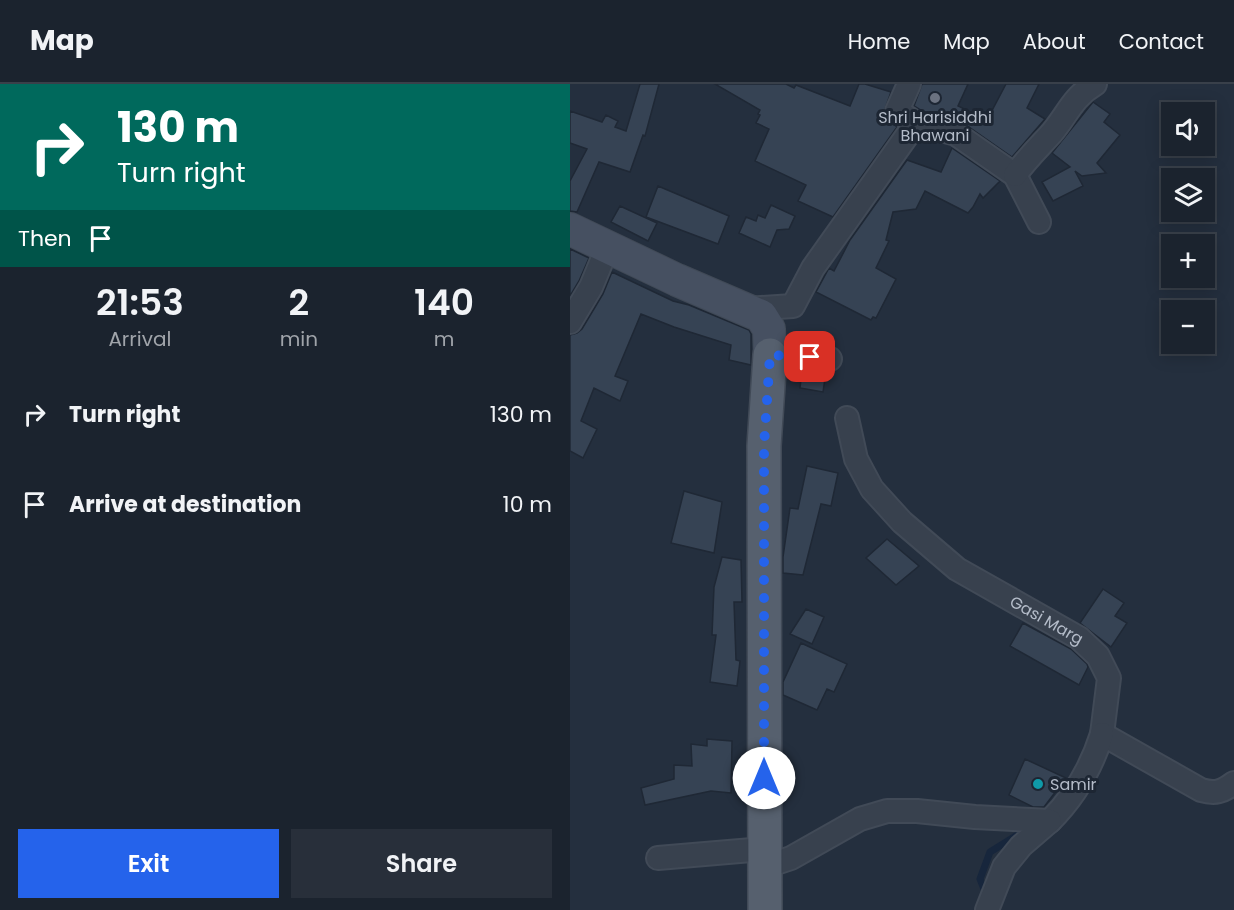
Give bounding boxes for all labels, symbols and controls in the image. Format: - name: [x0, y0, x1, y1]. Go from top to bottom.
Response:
- text: Map: [30, 21, 94, 60]
- text: Home: [848, 27, 910, 56]
- text: Map: [943, 27, 990, 56]
- text: About: [1023, 27, 1086, 56]
- text: Contact: [1119, 27, 1204, 56]
- marker: Shri Harisiddhi Bhawani: [928, 91, 942, 105]
- text: 130 m: [117, 98, 239, 157]
- map controls: [1161, 102, 1215, 354]
- button: sound: [1161, 102, 1215, 156]
- place label: Shri Harisiddhi Bhawani: [878, 106, 992, 147]
- icon: right: [18, 108, 96, 186]
- text: Turn right: [117, 154, 246, 191]
- button: layers: [1161, 168, 1215, 222]
- icon: arrive: [84, 222, 117, 255]
- text: Then: [18, 223, 72, 254]
- button: +: [1161, 234, 1215, 288]
- text: 21:53: [96, 277, 184, 328]
- text: 2: [289, 277, 309, 328]
- text: 140: [414, 277, 474, 328]
- button: −: [1161, 300, 1215, 354]
- text: Arrival: [108, 325, 171, 353]
- text: min: [280, 325, 318, 353]
- text: m: [434, 325, 454, 353]
- pin: [784, 331, 835, 382]
- icon: arrive: [793, 340, 826, 373]
- icon: right: [18, 398, 51, 431]
- text: Turn right: [69, 399, 180, 430]
- text: 130 m: [490, 399, 552, 430]
- icon: arrive: [18, 488, 51, 521]
- text: Arrive at destination: [69, 489, 301, 520]
- text: 10 m: [503, 489, 552, 520]
- street label: Gasi Marg: [1006, 590, 1088, 650]
- position arrow: [732, 746, 796, 810]
- place label: Samir: [1050, 773, 1097, 796]
- marker: Samir: [1031, 777, 1045, 791]
- button: Exit: [18, 829, 279, 898]
- button: Share: [291, 829, 552, 898]

